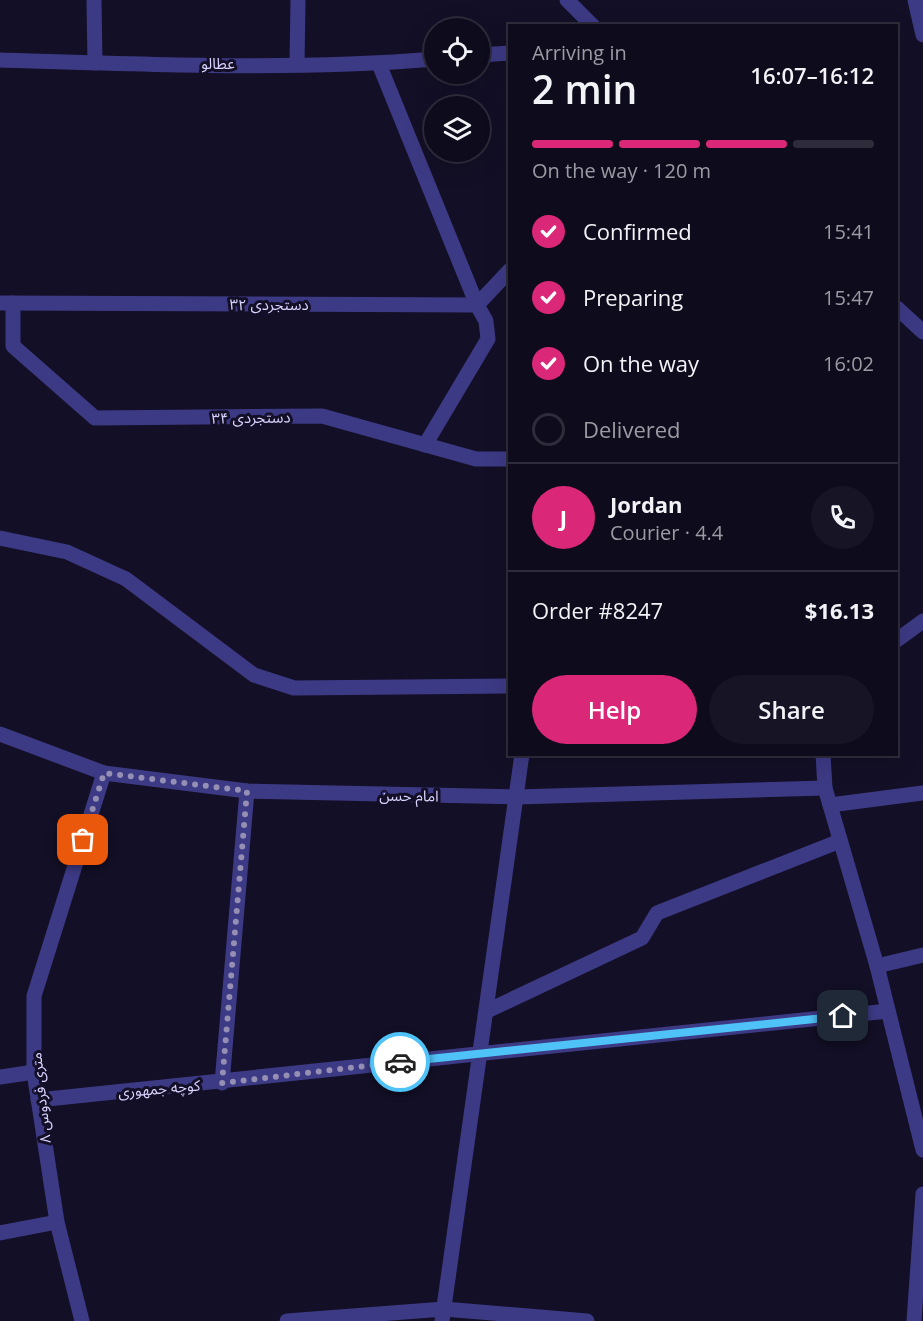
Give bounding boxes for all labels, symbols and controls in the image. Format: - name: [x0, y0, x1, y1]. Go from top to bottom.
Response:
- map controls: [424, 18, 490, 162]
- button: locate: [424, 18, 490, 84]
- text: Arriving in: [532, 39, 627, 66]
- street label: عطالو: [201, 53, 235, 73]
- text: 16:07–16:12: [750, 60, 874, 90]
- text: 2 min: [532, 62, 637, 115]
- button: layers: [424, 96, 490, 162]
- text: On the way · 120 m: [532, 157, 711, 184]
- icon: check: [532, 215, 565, 248]
- text: Confirmed: [583, 216, 692, 246]
- text: 15:41: [823, 218, 874, 245]
- icon: check: [532, 281, 565, 314]
- text: Preparing: [583, 282, 683, 312]
- text: 15:47: [823, 284, 874, 311]
- street label: دستجردی ۳۲: [229, 294, 309, 314]
- icon: check: [532, 347, 565, 380]
- text: On the way: [583, 348, 699, 378]
- text: 16:02: [823, 350, 874, 377]
- street label: دستجردی ۳۴: [211, 406, 291, 428]
- text: Delivered: [583, 414, 681, 444]
- button: phone: [811, 486, 874, 549]
- text: Jordan: [610, 489, 683, 519]
- text: J: [560, 502, 567, 532]
- text: Courier · 4.4: [610, 519, 723, 546]
- text: Order #8247: [532, 595, 663, 625]
- text: $16.13: [805, 595, 874, 625]
- button: Help: [532, 675, 697, 744]
- button: Share: [709, 675, 874, 744]
- street label: امام حسن: [379, 784, 439, 808]
- pin: [57, 814, 108, 865]
- icon: bag: [66, 823, 99, 856]
- pin: [817, 990, 868, 1041]
- icon: home: [826, 999, 859, 1032]
- courier: [370, 1032, 430, 1092]
- icon: car: [384, 1046, 417, 1079]
- street label: ۸ متری فردوس: [25, 1052, 55, 1144]
- street label: کوچه جمهوری: [117, 1074, 202, 1103]

